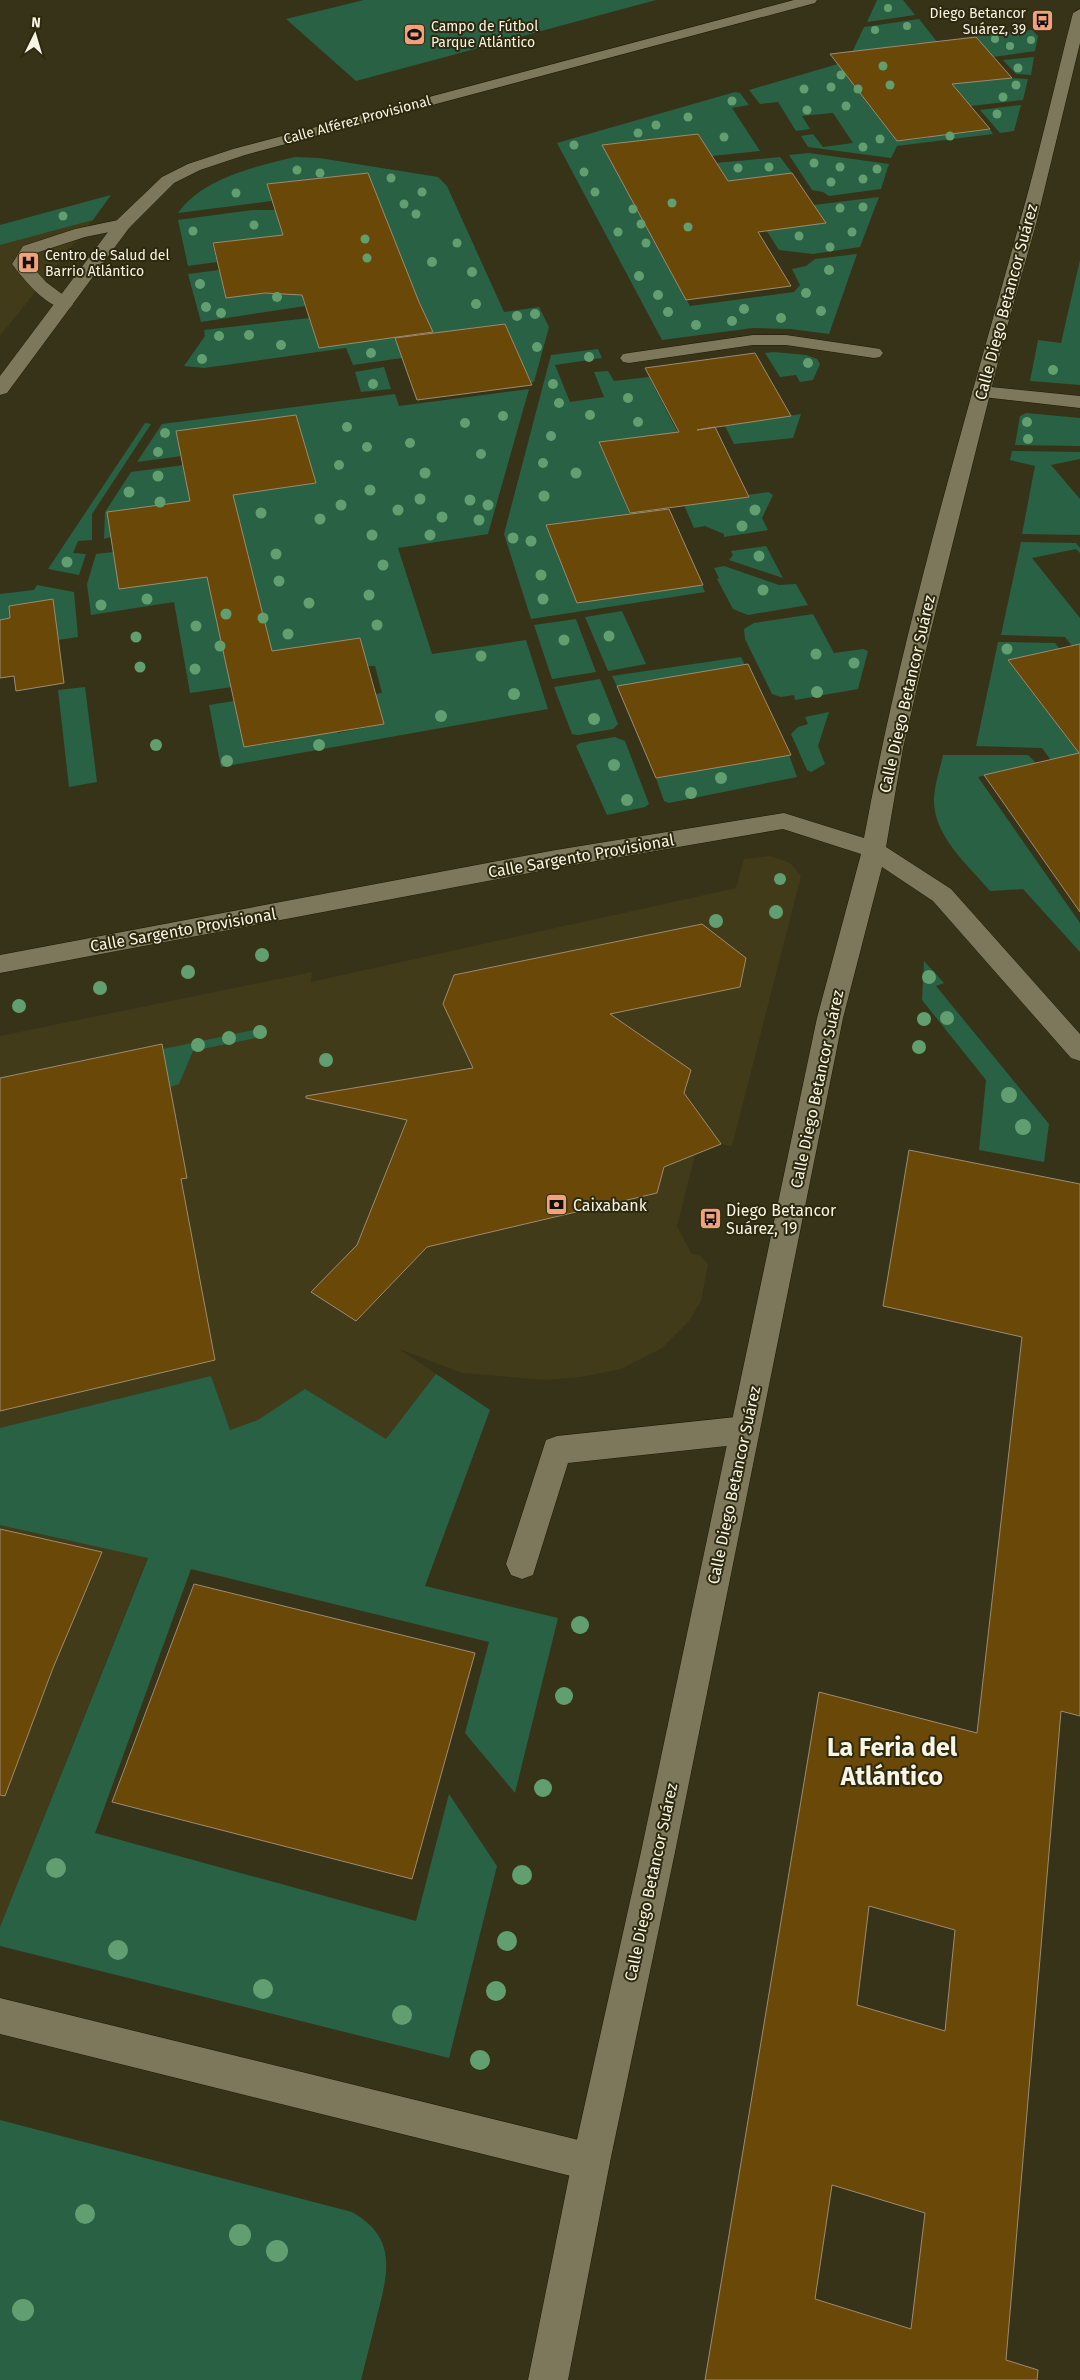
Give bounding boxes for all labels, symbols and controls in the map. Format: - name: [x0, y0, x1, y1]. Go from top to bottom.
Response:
- place label: Diego Betancor Suárez, 39: [930, 5, 1027, 38]
- bus stop icon: Diego Betancor Suárez, 39: [1030, 9, 1054, 33]
- north arrow: [10, 10, 60, 60]
- text: N: [31, 14, 41, 31]
- place label: Campo de Fútbol Parque Atlántico: [431, 18, 538, 51]
- sports icon: Campo de Fútbol Parque Atlántico: [403, 22, 427, 46]
- street label: Calle Alférez Provisional: [282, 92, 432, 148]
- street label: Calle Diego Betancor Suárez: [971, 202, 1041, 402]
- place label: Centro de Salud del Barrio Atlántico: [45, 247, 170, 280]
- hospital icon: Centro de Salud del Barrio Atlántico: [17, 251, 41, 275]
- street label: Calle Diego Betancor Suárez: [875, 593, 939, 795]
- street label: Calle Sargento Provisional: [487, 830, 676, 882]
- street label: Calle Sargento Provisional: [89, 904, 278, 956]
- street label: Calle Diego Betancor Suárez: [787, 988, 847, 1190]
- bank icon: Caixabank: [545, 1193, 569, 1217]
- place label: Caixabank: [573, 1196, 648, 1215]
- place label: Diego Betancor Suárez, 19: [726, 1201, 837, 1238]
- bus stop icon: Diego Betancor Suárez, 19: [698, 1207, 722, 1231]
- street label: Calle Diego Betancor Suárez: [704, 1384, 764, 1586]
- district label: La Feria del Atlántico: [827, 1733, 958, 1792]
- street label: Calle Diego Betancor Suárez: [621, 1781, 681, 1983]

